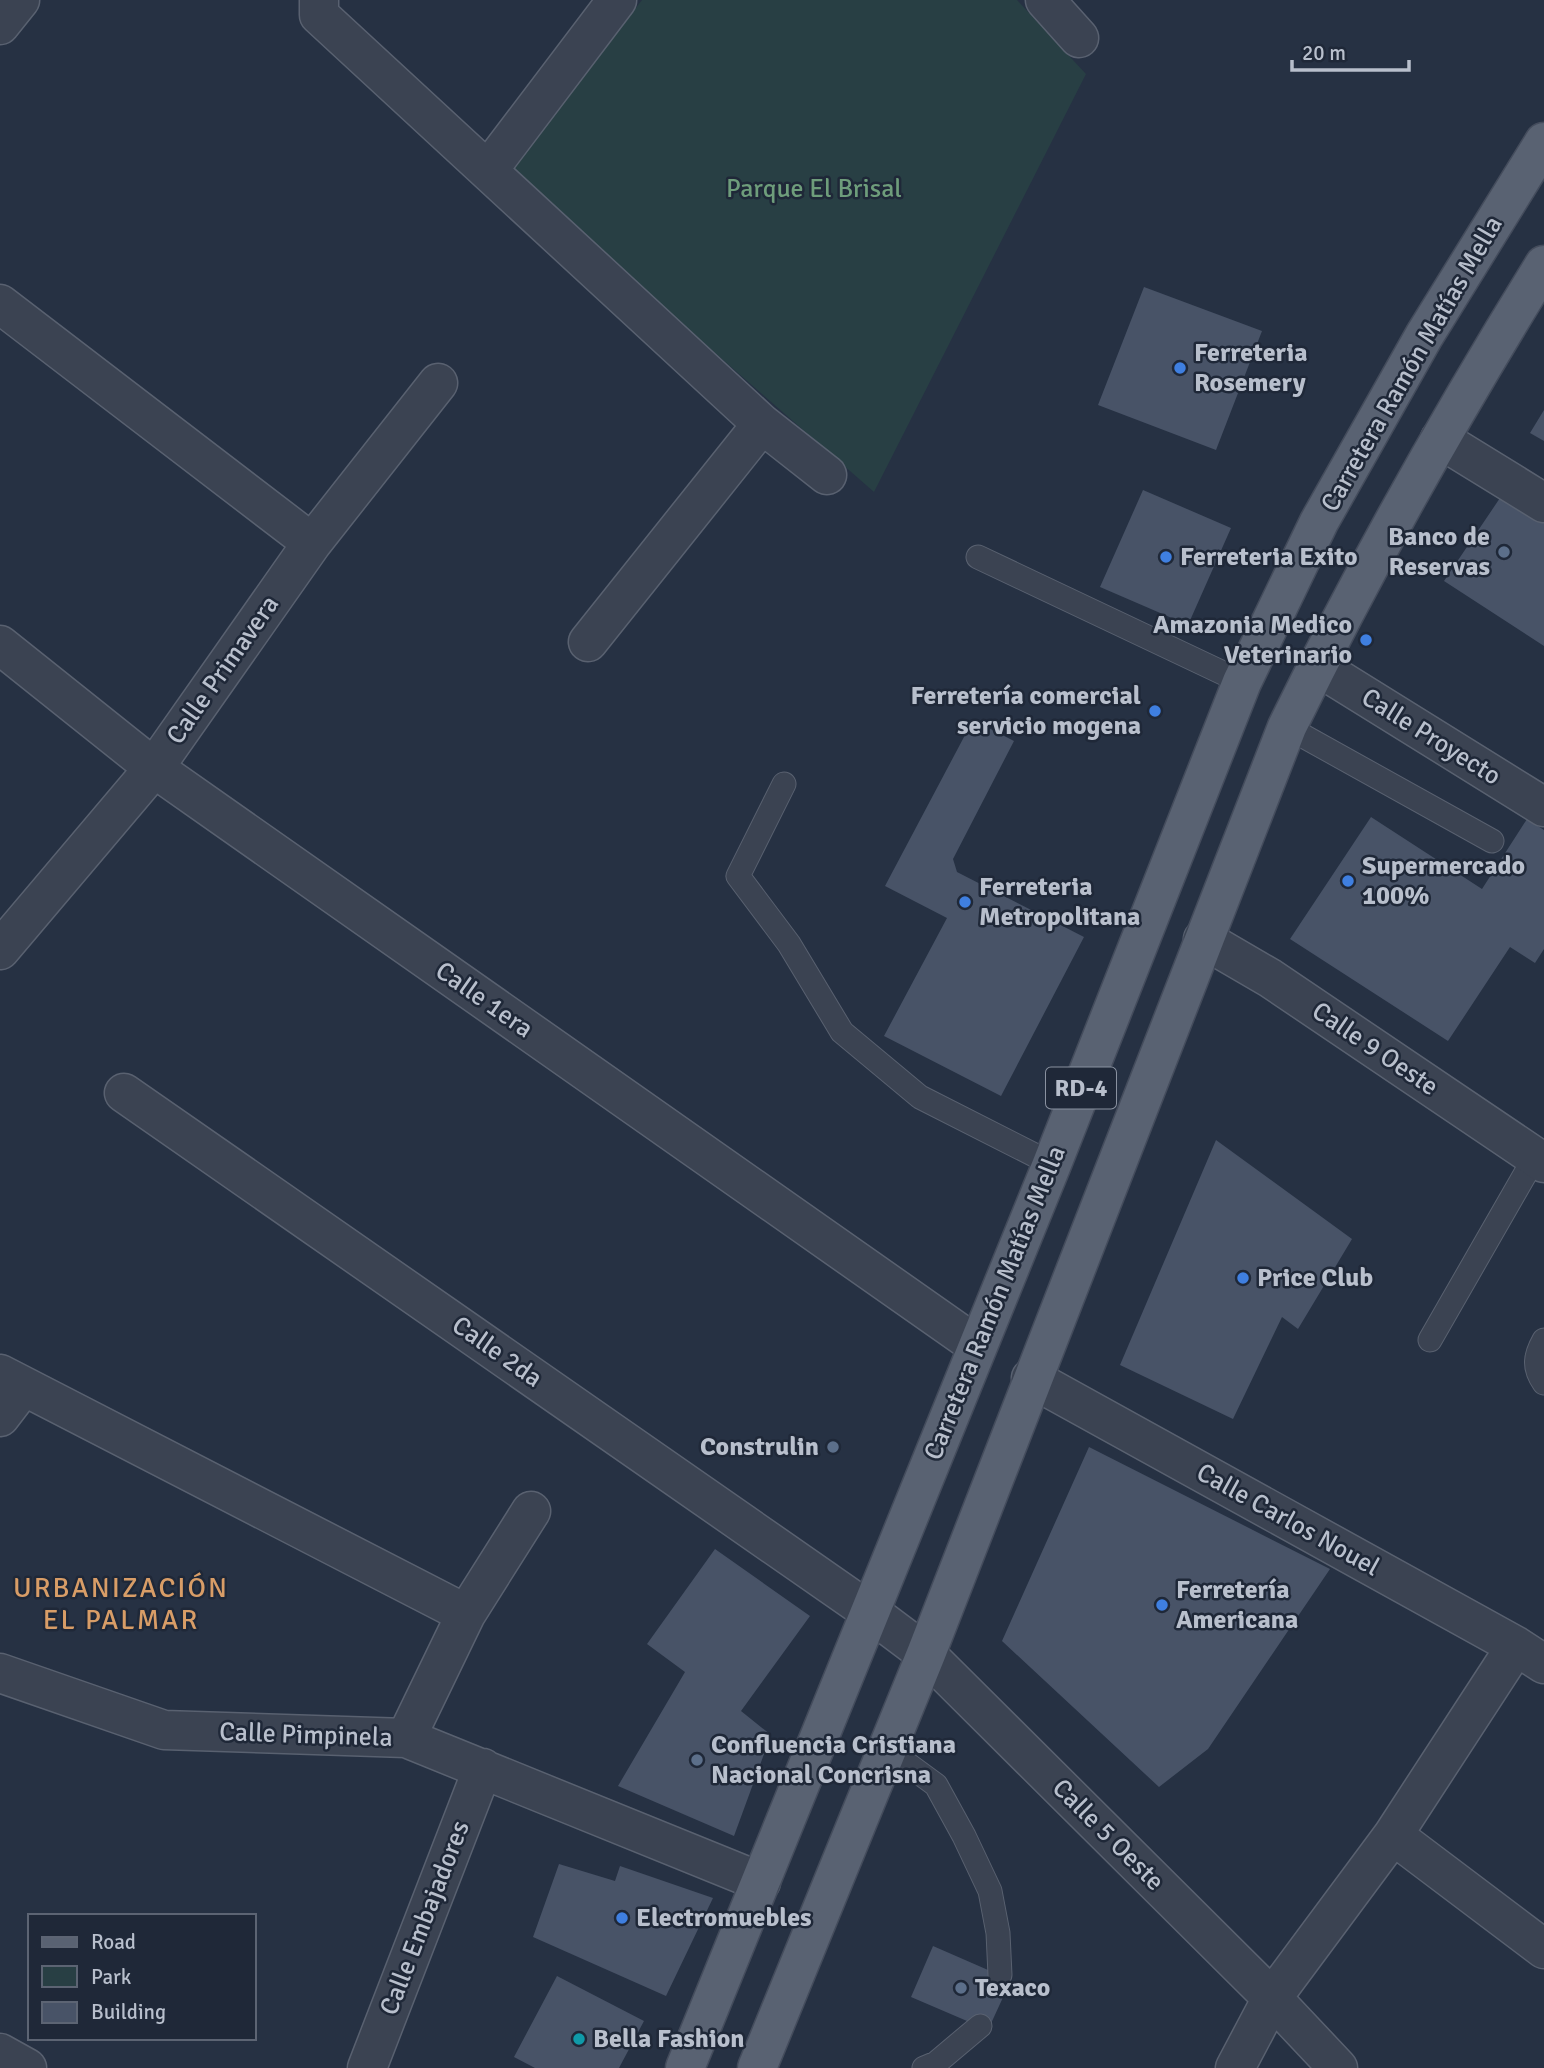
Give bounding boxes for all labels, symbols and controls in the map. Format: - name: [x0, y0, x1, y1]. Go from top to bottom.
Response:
- scale bar: [1292, 28, 1409, 72]
- text: 20 m: [1302, 40, 1346, 66]
- park label: Parque El Brisal: [726, 173, 902, 205]
- street label: Carretera Ramón Matías Mella: [1314, 211, 1510, 517]
- place label: Ferreteria Rosemery: [1194, 337, 1307, 399]
- marker: Ferreteria Rosemery: [1172, 360, 1188, 376]
- place label: Banco de Reservas: [1388, 521, 1490, 583]
- place label: Ferreteria Exito: [1180, 541, 1358, 573]
- marker: Banco de Reservas: [1496, 544, 1512, 560]
- marker: Ferreteria Exito: [1158, 549, 1174, 565]
- street label: Calle Primavera: [160, 590, 286, 750]
- place label: Amazonia Medico Veterinario: [1153, 609, 1352, 671]
- marker: Amazonia Medico Veterinario: [1358, 632, 1374, 648]
- place label: Ferretería comercial servicio mogena: [910, 680, 1141, 742]
- street label: Calle Proyecto: [1355, 682, 1507, 792]
- marker: Ferretería comercial servicio mogena: [1147, 703, 1163, 719]
- place label: Supermercado 100%: [1362, 850, 1525, 912]
- place label: Ferreteria Metropolitana: [979, 871, 1140, 933]
- marker: Supermercado 100%: [1340, 873, 1356, 889]
- marker: Ferreteria Metropolitana: [957, 894, 973, 910]
- street label: Calle 1era: [429, 955, 539, 1045]
- street label: Calle 9 Oeste: [1306, 995, 1444, 1103]
- road number: RD-4: [1046, 1068, 1116, 1108]
- street label: Carretera Ramón Matías Mella: [917, 1141, 1073, 1465]
- place label: Price Club: [1257, 1262, 1373, 1294]
- marker: Price Club: [1235, 1270, 1251, 1286]
- street label: Calle 2da: [446, 1309, 548, 1395]
- place label: Construlin: [700, 1431, 819, 1463]
- marker: Construlin: [825, 1439, 841, 1455]
- street label: Calle Carlos Nouel: [1191, 1456, 1385, 1584]
- district label: URBANIZACIÓN EL PALMAR: [13, 1571, 229, 1637]
- place label: Ferretería Americana: [1176, 1574, 1298, 1636]
- marker: Ferretería Americana: [1154, 1597, 1170, 1613]
- street label: Calle Pimpinela: [219, 1716, 393, 1754]
- place label: Confluencia Cristiana Nacional Concrisna: [711, 1729, 956, 1791]
- marker: Confluencia Cristiana Nacional Concrisna: [689, 1752, 705, 1768]
- street label: Calle 5 Oeste: [1045, 1772, 1171, 1898]
- street label: Calle Embajadores: [373, 1816, 477, 2020]
- place label: Electromuebles: [636, 1902, 812, 1934]
- marker: Electromuebles: [614, 1910, 630, 1926]
- legend: [28, 1914, 256, 2040]
- text: Road: [91, 1929, 136, 1955]
- text: Park: [91, 1964, 132, 1990]
- place label: Texaco: [975, 1972, 1050, 2004]
- marker: Texaco: [953, 1980, 969, 1996]
- text: Building: [91, 1999, 166, 2025]
- place label: Bella Fashion: [593, 2023, 744, 2055]
- marker: Bella Fashion: [571, 2031, 587, 2047]

